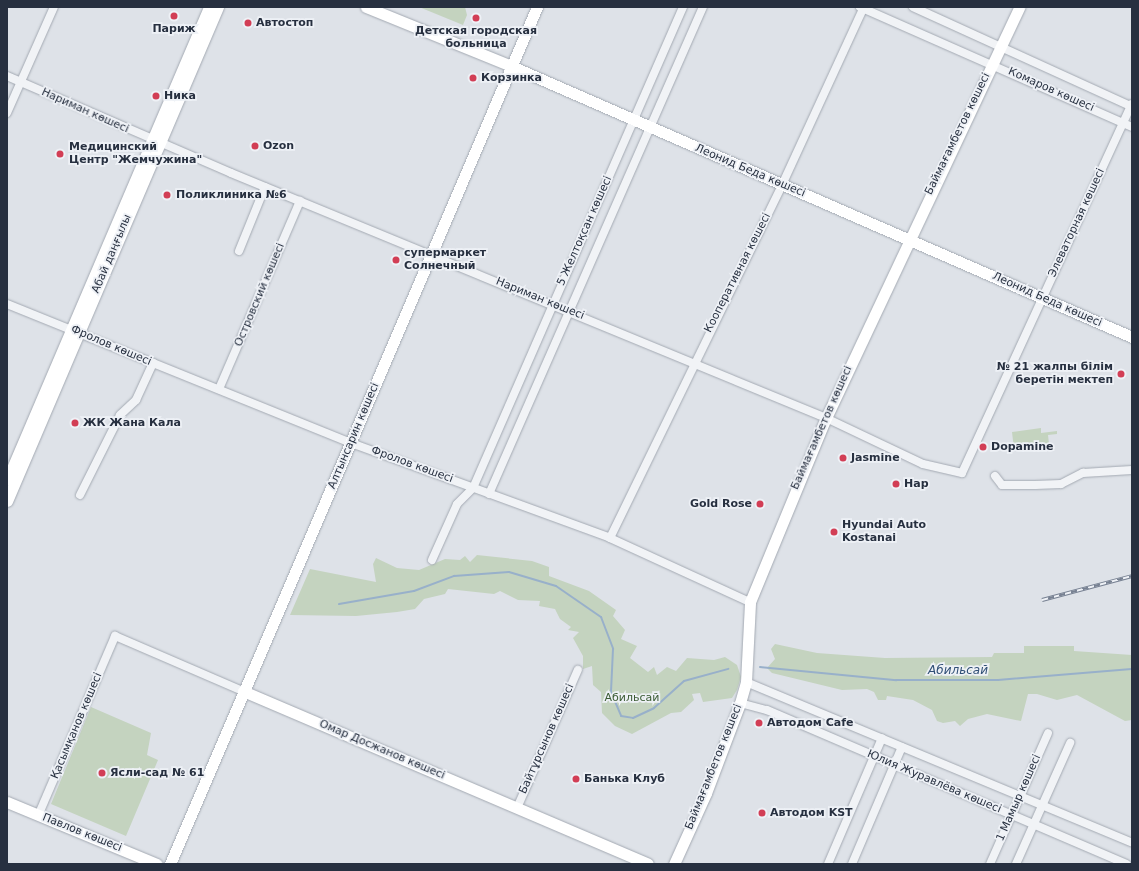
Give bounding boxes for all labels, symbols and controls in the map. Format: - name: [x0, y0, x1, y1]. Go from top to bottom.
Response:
- marker: Париж: [169, 11, 179, 21]
- marker: Детская городская больница: [470, 12, 482, 24]
- place label: Автостоп: [256, 16, 313, 30]
- marker: Автостоп: [243, 18, 253, 28]
- place label: Париж: [152, 22, 196, 36]
- place label: Детская городская больница: [415, 25, 537, 51]
- street label: Комаров көшесі: [1006, 65, 1096, 115]
- place label: Корзинка: [481, 71, 542, 85]
- street label: Баймағамбетов көшесі: [923, 71, 993, 197]
- marker: Корзинка: [468, 73, 478, 83]
- street label: Нариман көшесі: [39, 86, 131, 136]
- place label: Ника: [164, 89, 196, 103]
- marker: Ника: [151, 91, 161, 101]
- place label: Ozon: [263, 139, 294, 153]
- place label: Медицинский Центр "Жемчужина": [69, 141, 202, 167]
- marker: Ozon: [250, 141, 260, 151]
- street label: Леонид Беда көшесі: [693, 142, 807, 200]
- marker: Медицинский Центр "Жемчужина": [54, 148, 66, 160]
- street label: Элеваторная көшесі: [1046, 167, 1108, 279]
- street label: 5 Желтоқсан көшесі: [555, 174, 615, 288]
- place label: Поликлиника №6: [176, 188, 287, 202]
- marker: Поликлиника №6: [161, 189, 173, 201]
- street label: Кооперативная көшесі: [702, 211, 774, 335]
- street label: Абай даңғылы: [89, 213, 135, 295]
- street label: Островский көшесі: [232, 241, 288, 349]
- place label: супермаркет Солнечный: [404, 247, 486, 273]
- marker: супермаркет Солнечный: [391, 255, 401, 265]
- street label: Леонид Беда көшесі: [990, 270, 1104, 330]
- street label: Нариман көшесі: [494, 275, 586, 323]
- street label: Фролов көшесі: [69, 323, 153, 369]
- place label: № 21 жалпы білім беретін мектеп: [997, 361, 1113, 387]
- street label: Баймағамбетов көшесі: [789, 364, 855, 492]
- marker: № 21 жалпы білім беретін мектеп: [1116, 369, 1126, 379]
- street label: Алтынсарин көшесі: [326, 381, 382, 491]
- place label: ЖК Жана Кала: [83, 416, 181, 430]
- marker: ЖК Жана Кала: [70, 418, 80, 428]
- place label: Dopamine: [991, 440, 1054, 454]
- marker: Dopamine: [978, 442, 988, 452]
- street label: Фролов көшесі: [369, 444, 455, 486]
- place label: Jasmine: [851, 451, 900, 465]
- marker: Jasmine: [838, 453, 848, 463]
- place label: Нар: [904, 477, 929, 491]
- marker: Нар: [891, 479, 901, 489]
- place label: Gold Rose: [690, 497, 752, 511]
- marker: Gold Rose: [755, 499, 765, 509]
- place label: Hyundai Auto Kostanai: [842, 519, 926, 545]
- marker: Hyundai Auto Kostanai: [829, 527, 839, 537]
- water label: Абильсай: [928, 664, 988, 678]
- street label: Қасымқанов көшесі: [49, 671, 105, 781]
- street label: Байтұрсынов көшесі: [517, 682, 577, 796]
- park label: Абильсай: [605, 691, 659, 705]
- street label: Баймағамбетов көшесі: [683, 702, 745, 832]
- place label: Автодом Cafe: [767, 716, 853, 730]
- street label: Омар Досжанов көшесі: [317, 717, 447, 783]
- marker: Автодом Cafe: [754, 718, 764, 728]
- street label: Юлия Журавлёва көшесі: [865, 748, 1003, 816]
- street label: 1 Мамыр көшесі: [994, 753, 1044, 843]
- place label: Ясли-сад № 61: [110, 766, 204, 780]
- marker: Ясли-сад № 61: [97, 768, 107, 778]
- place label: Банька Клуб: [584, 772, 665, 786]
- marker: Банька Клуб: [571, 774, 581, 784]
- place label: Автодом KST: [770, 806, 853, 820]
- marker: Автодом KST: [757, 808, 767, 818]
- street label: Павлов көшесі: [40, 811, 124, 855]

